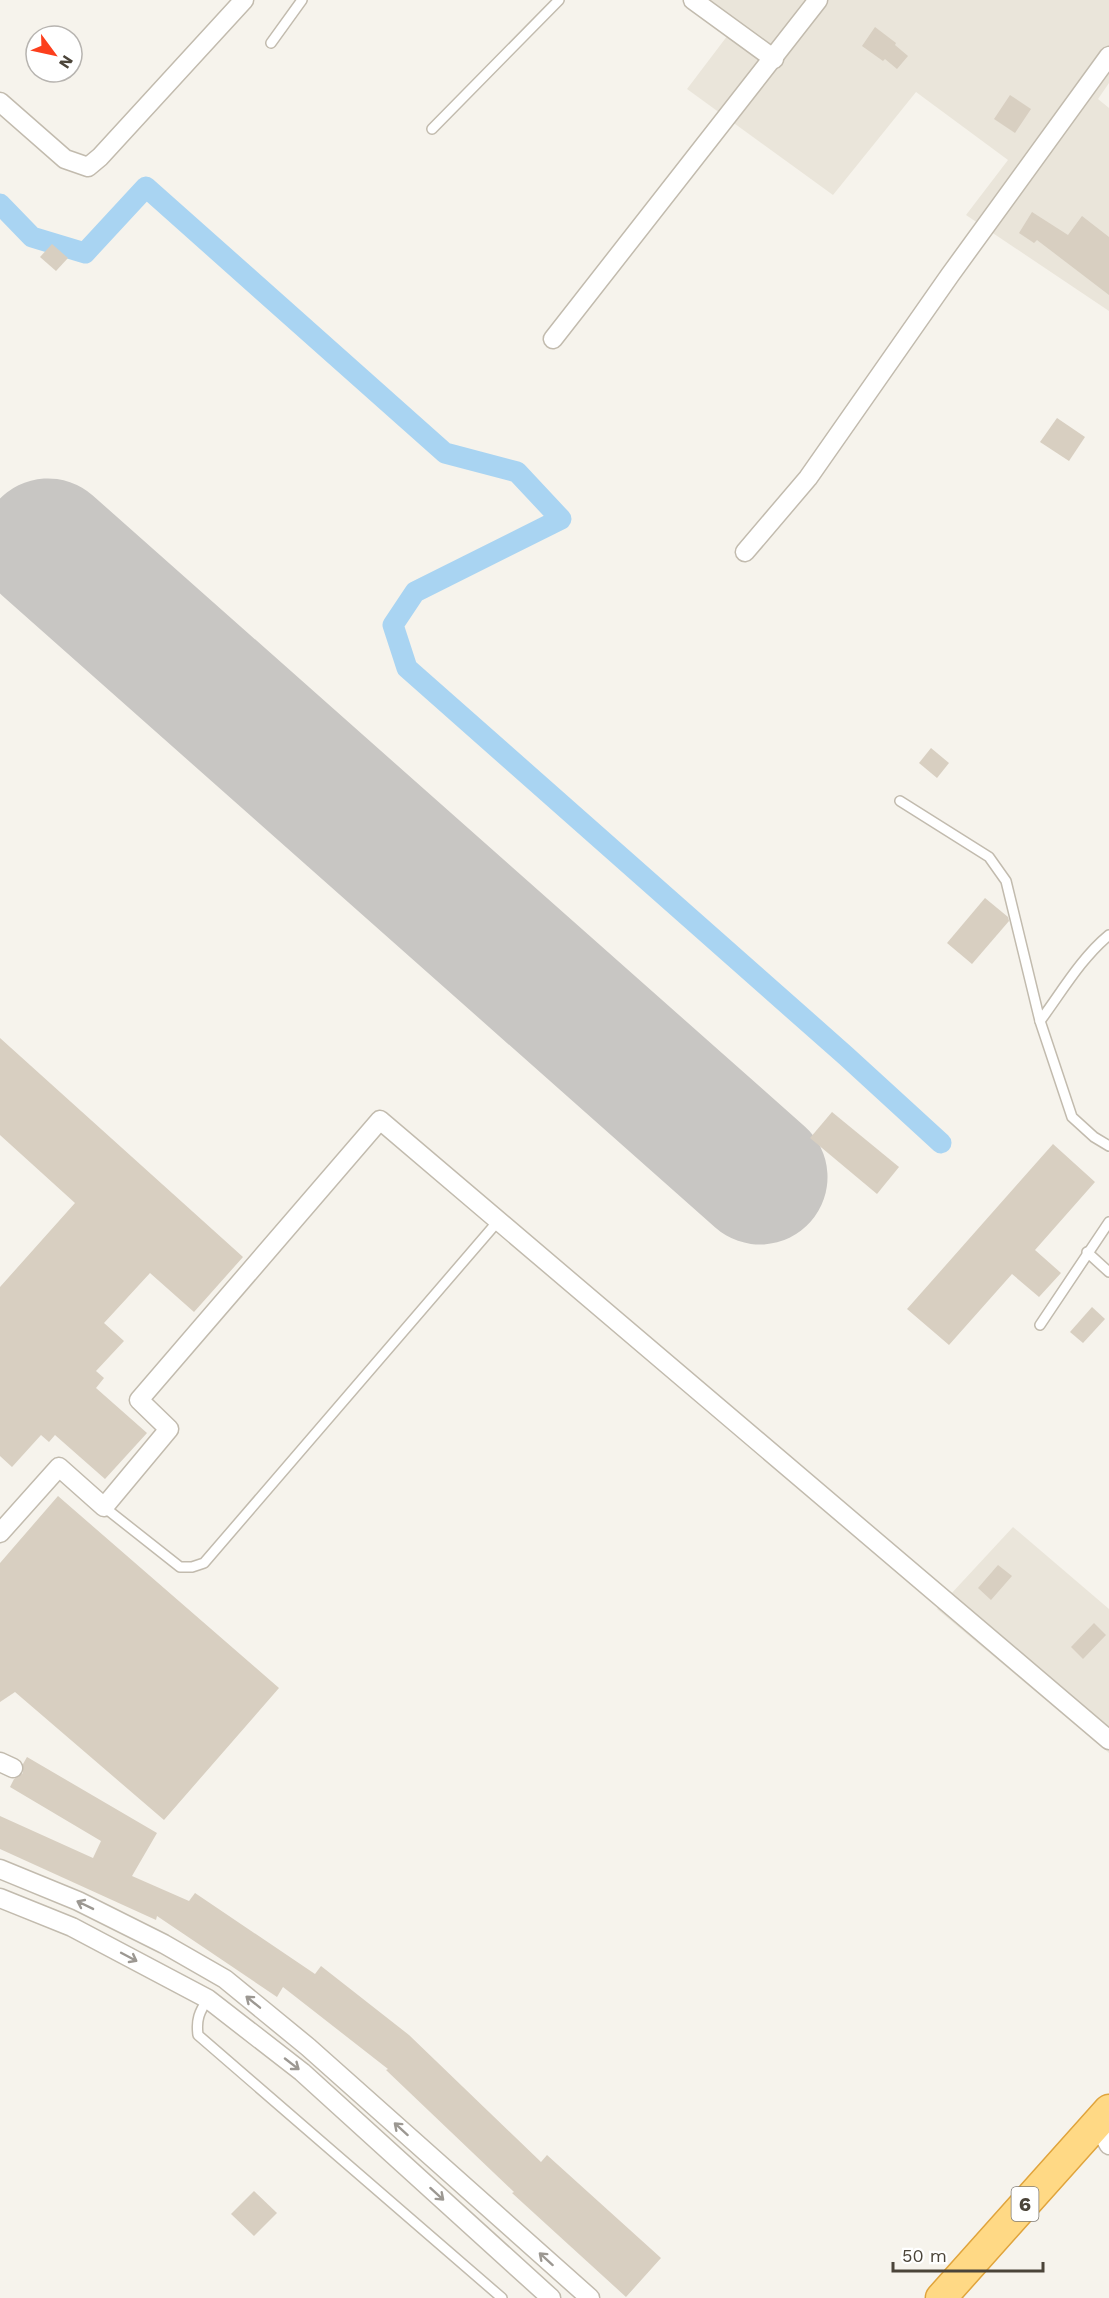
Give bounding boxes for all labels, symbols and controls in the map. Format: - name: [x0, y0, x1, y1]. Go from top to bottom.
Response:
- north arrow: [24, 24, 84, 84]
- text: N: [55, 52, 77, 72]
- one-way arrow: [76, 1898, 94, 1910]
- one-way arrow: [120, 1951, 137, 1963]
- one-way arrow: [246, 1995, 261, 2009]
- one-way arrow: [283, 2058, 299, 2070]
- one-way arrow: [394, 2122, 409, 2136]
- one-way arrow: [429, 2187, 444, 2201]
- road number: 6: [1012, 2187, 1038, 2221]
- scale bar: [893, 2235, 1043, 2273]
- text: 50 m: [902, 2245, 947, 2266]
- one-way arrow: [539, 2252, 554, 2266]

